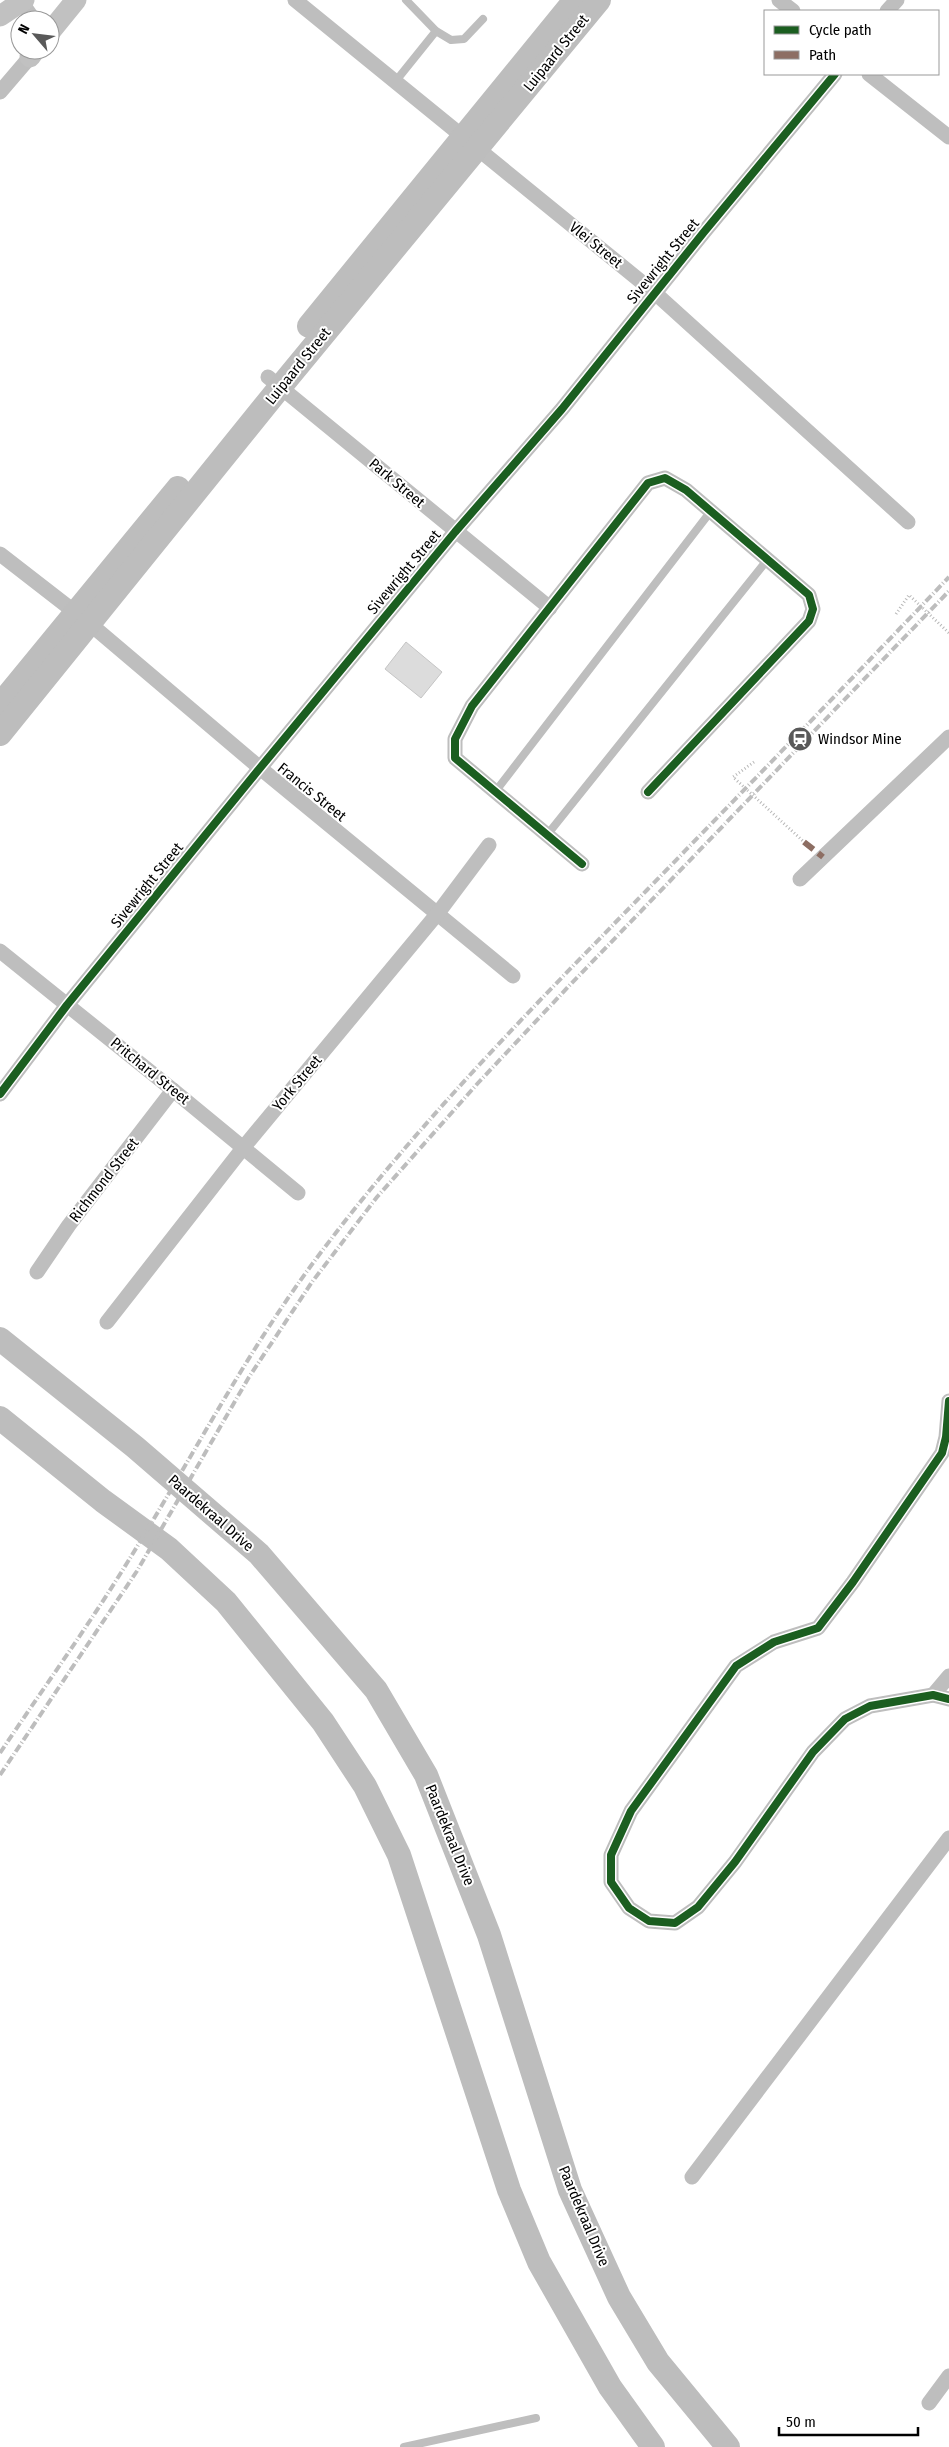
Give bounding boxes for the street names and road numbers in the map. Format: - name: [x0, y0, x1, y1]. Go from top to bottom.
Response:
- street label: Luipaard Street: [519, 11, 593, 95]
- street label: Sivewright Street: [623, 215, 703, 307]
- street label: Vlei Street: [566, 218, 626, 272]
- street label: Luipaard Street: [261, 324, 335, 408]
- street label: Park Street: [366, 455, 429, 512]
- street label: Sivewright Street: [364, 526, 444, 618]
- street label: Francis Street: [274, 759, 350, 825]
- street label: Sivewright Street: [107, 839, 187, 931]
- street label: Pritchard Street: [107, 1034, 193, 1108]
- street label: York Street: [269, 1051, 326, 1114]
- street label: Richmond Street: [65, 1134, 143, 1226]
- street label: Paardekraal Drive: [165, 1471, 257, 1555]
- street label: Paardekraal Drive: [422, 1782, 478, 1888]
- street label: Paardekraal Drive: [555, 2163, 613, 2269]

